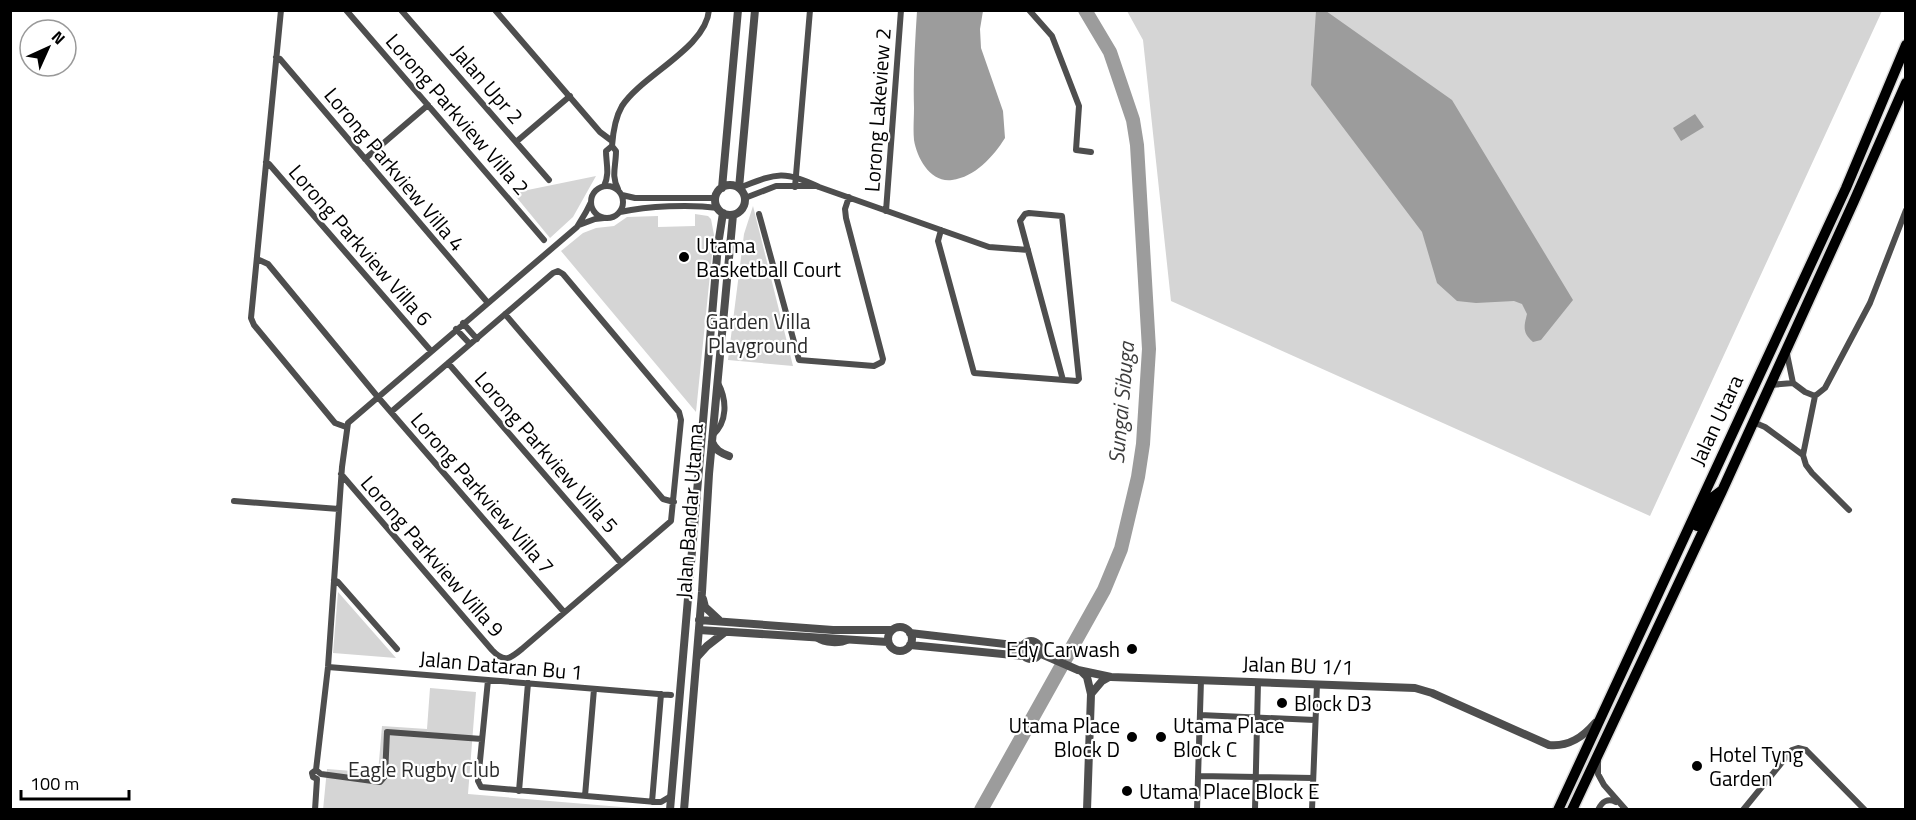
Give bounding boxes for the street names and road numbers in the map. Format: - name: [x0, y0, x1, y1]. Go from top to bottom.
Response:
- street label: Lorong Parkview Villa 2: [379, 26, 537, 202]
- street label: Lorong Lakeview 2: [855, 27, 899, 193]
- street label: Jalan Upr 2: [444, 37, 532, 131]
- street label: Lorong Parkview Villa 4: [317, 80, 473, 258]
- street label: Lorong Parkview Villa 6: [282, 157, 440, 333]
- street label: Lorong Parkview Villa 5: [468, 364, 626, 540]
- street label: Jalan Utara: [1681, 369, 1751, 471]
- street label: Lorong Parkview Villa 7: [404, 405, 562, 581]
- street label: Jalan Bandar Utama: [667, 422, 711, 600]
- street label: Lorong Parkview Villa 9: [354, 468, 512, 644]
- street label: Jalan Dataran Bu 1: [418, 642, 584, 688]
- street label: Jalan BU 1/1: [1242, 647, 1354, 683]

